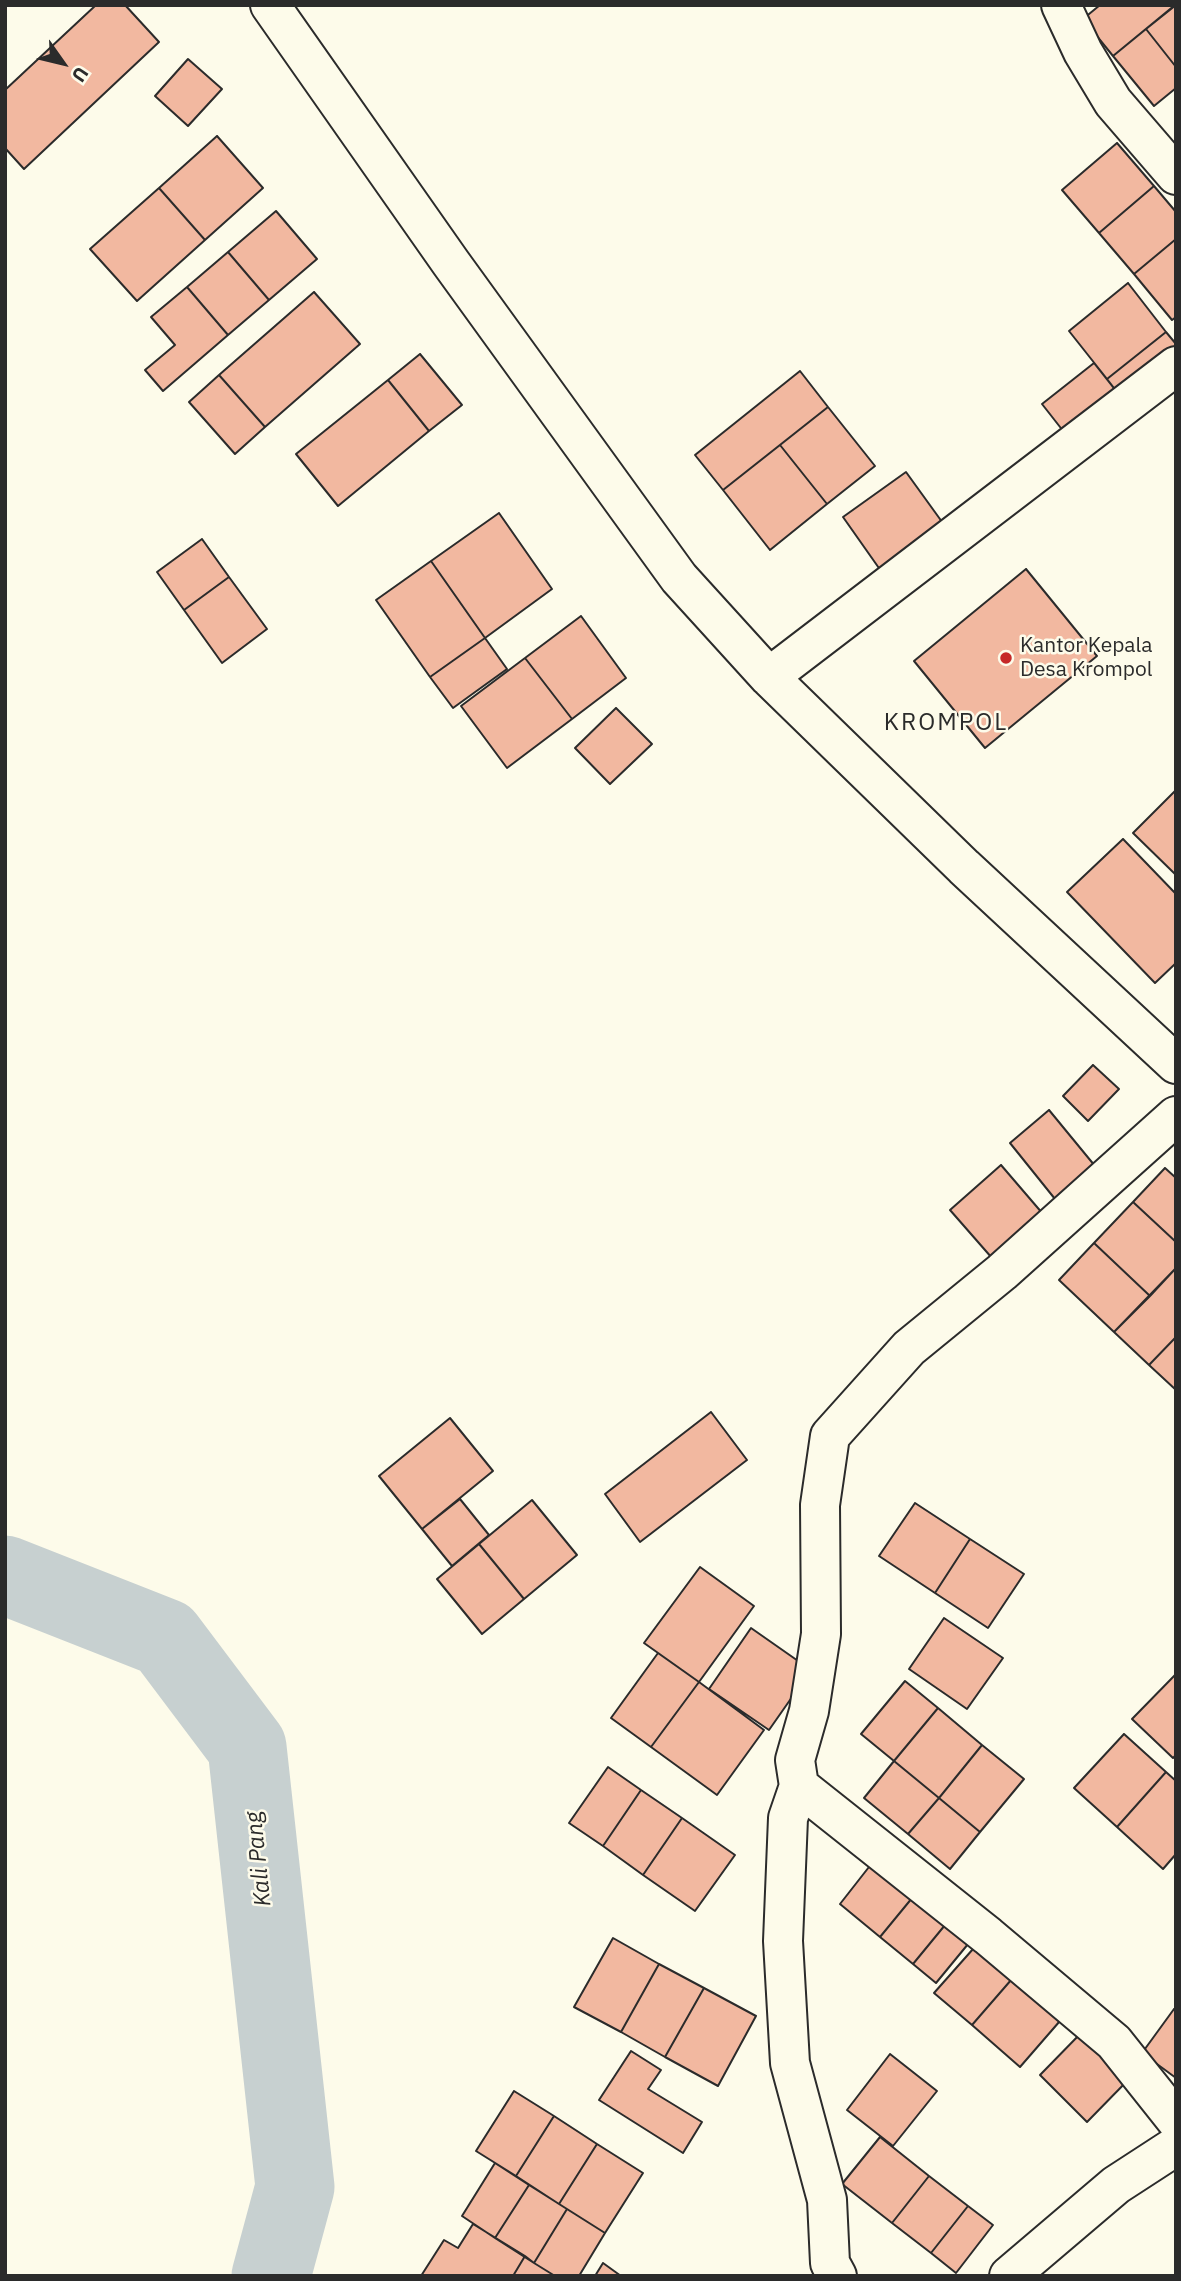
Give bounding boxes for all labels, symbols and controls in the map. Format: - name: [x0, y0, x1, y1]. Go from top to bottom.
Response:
- north arrow: [28, 28, 98, 98]
- text: U: [67, 63, 94, 87]
- place label: Kantor Kepala Desa Krompol: [1020, 633, 1152, 683]
- marker: Kantor Kepala Desa Krompol: [998, 650, 1014, 666]
- district label: KROMPOL: [885, 709, 1007, 737]
- water label: Kali Pang: [240, 1810, 278, 1908]

